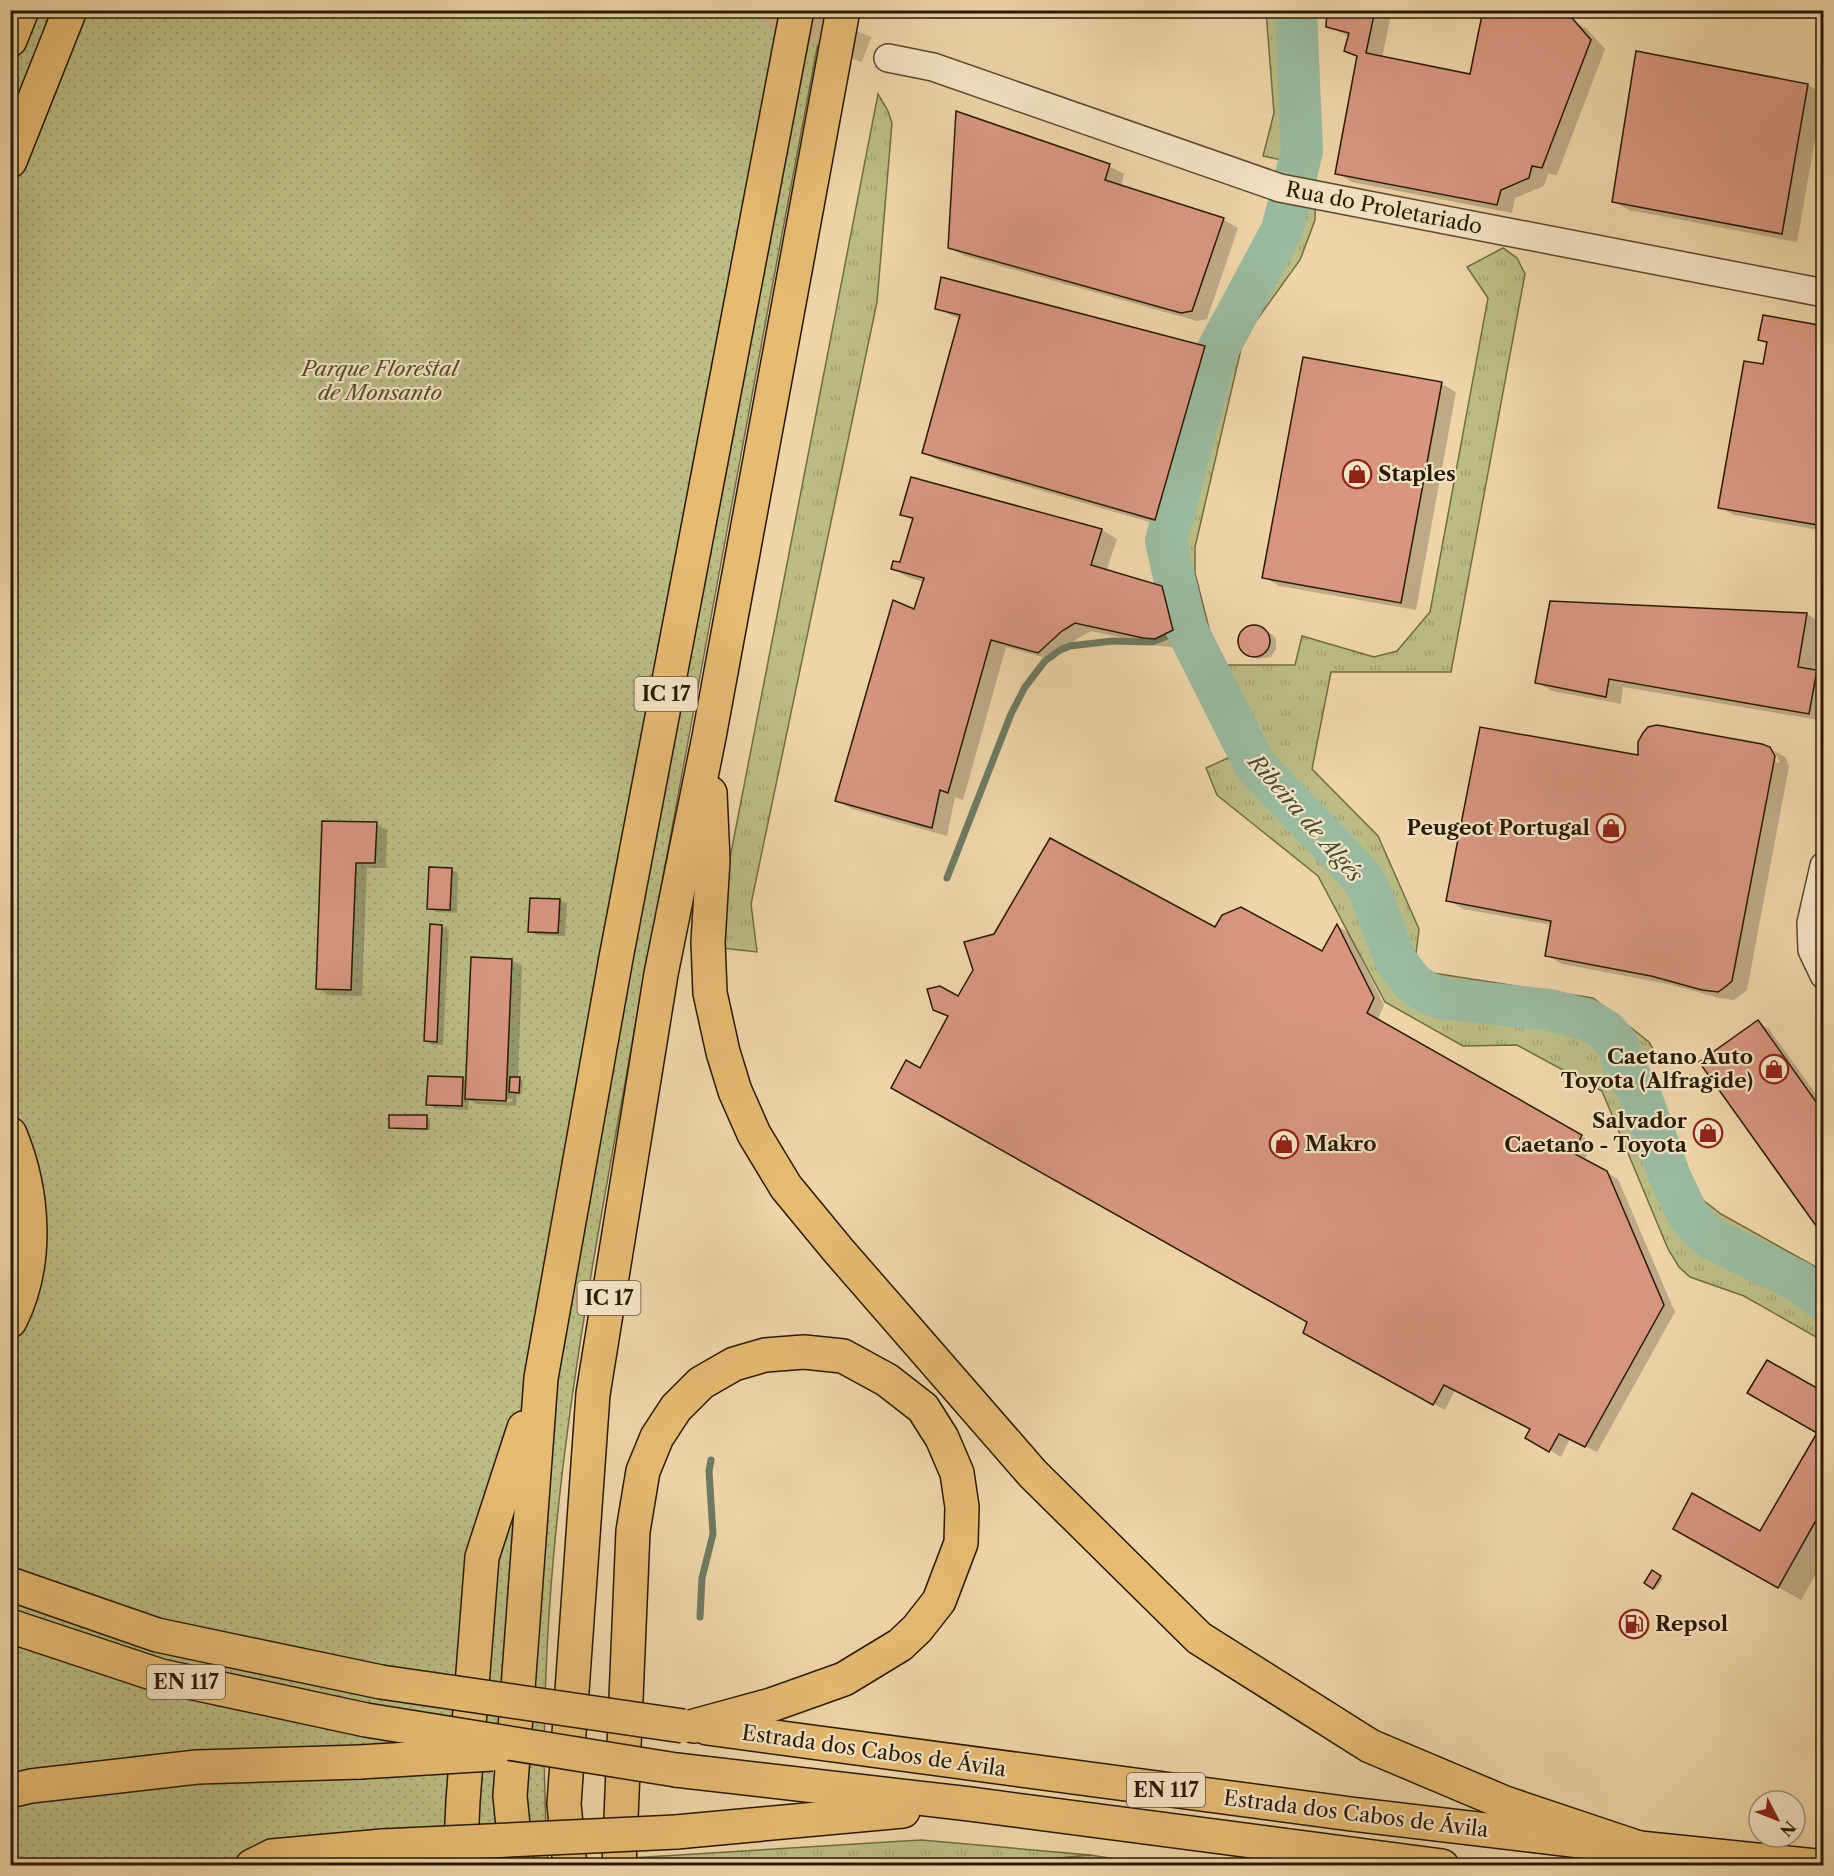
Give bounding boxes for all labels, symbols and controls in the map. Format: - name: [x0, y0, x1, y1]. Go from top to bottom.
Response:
- street label: Rua do Proletariado: [1284, 176, 1485, 239]
- park label: Parque Florestal de Monsanto: [300, 356, 460, 405]
- shop icon: Staples: [1341, 458, 1373, 490]
- place label: Staples: [1378, 461, 1456, 486]
- road number: IC 17: [634, 677, 698, 711]
- water label: Ribeira de Algés: [1241, 747, 1369, 888]
- shop icon: Peugeot Portugal: [1595, 812, 1627, 844]
- place label: Peugeot Portugal: [1407, 815, 1590, 840]
- place label: Caetano Auto Toyota (Alfragide): [1561, 1044, 1753, 1093]
- shop icon: Caetano Auto Toyota (Alfragide): [1758, 1053, 1790, 1085]
- place label: Salvador Caetano - Toyota: [1504, 1108, 1688, 1157]
- shop icon: Salvador Caetano - Toyota: [1692, 1117, 1724, 1149]
- shop icon: Makro: [1268, 1128, 1300, 1160]
- place label: Makro: [1305, 1131, 1377, 1156]
- road number: IC 17: [578, 1281, 640, 1315]
- fuel station icon: Repsol: [1618, 1608, 1650, 1640]
- place label: Repsol: [1655, 1611, 1728, 1636]
- road number: EN 117: [147, 1665, 225, 1699]
- street label: Estrada dos Cabos de Ávila: [740, 1720, 1009, 1782]
- road number: EN 117: [1127, 1773, 1205, 1807]
- street label: Estrada dos Cabos de Ávila: [1222, 1785, 1491, 1842]
- north arrow: [1747, 1789, 1807, 1849]
- text: N: [1776, 1817, 1800, 1841]

